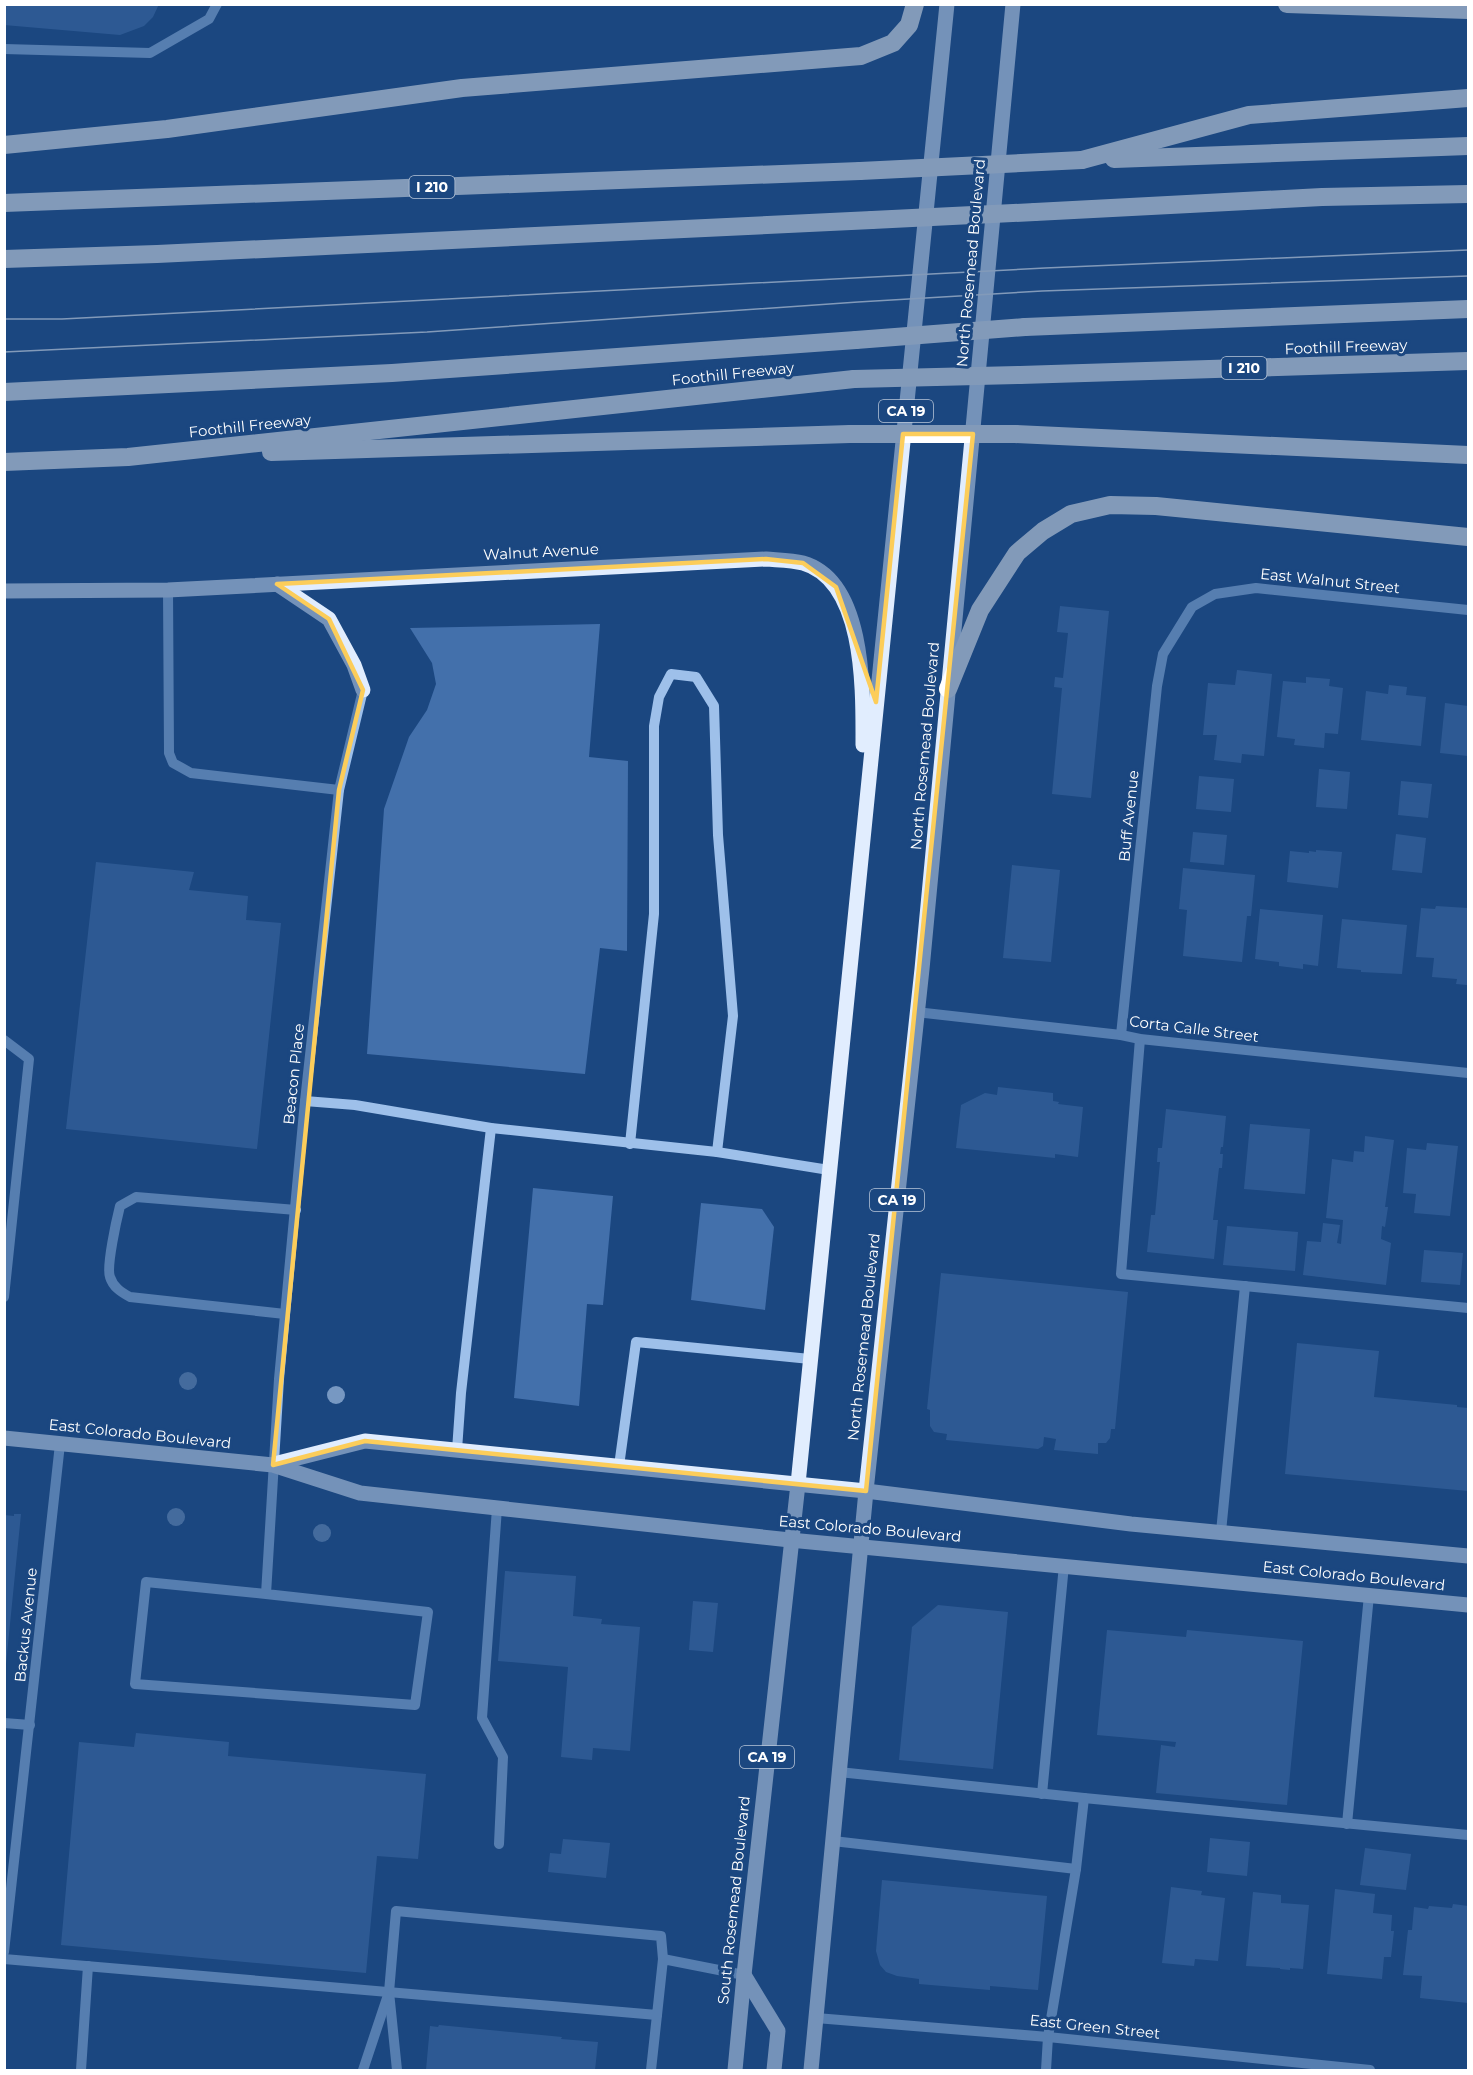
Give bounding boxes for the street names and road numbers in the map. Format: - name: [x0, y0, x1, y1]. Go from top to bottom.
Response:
- street label: North Rosemead Boulevard: [952, 158, 989, 368]
- road number: I 210: [410, 176, 454, 198]
- street label: Foothill Freeway: [1284, 335, 1409, 358]
- road number: I 210: [1222, 357, 1266, 379]
- street label: Foothill Freeway: [671, 358, 796, 389]
- road number: CA 19: [879, 400, 933, 422]
- street label: Foothill Freeway: [188, 410, 313, 441]
- street label: Walnut Avenue: [483, 539, 599, 564]
- street label: East Walnut Street: [1259, 564, 1401, 597]
- street label: North Rosemead Boulevard: [906, 641, 943, 851]
- street label: Buff Avenue: [1114, 769, 1143, 863]
- street label: Corta Calle Street: [1128, 1011, 1260, 1046]
- street label: Beacon Place: [279, 1022, 308, 1126]
- road number: CA 19: [870, 1189, 924, 1211]
- street label: North Rosemead Boulevard: [843, 1232, 884, 1442]
- street label: East Colorado Boulevard: [48, 1414, 232, 1453]
- street label: East Colorado Boulevard: [778, 1511, 962, 1546]
- street label: East Colorado Boulevard: [1262, 1556, 1446, 1595]
- street label: Backus Avenue: [10, 1567, 41, 1683]
- road number: CA 19: [740, 1746, 794, 1768]
- street label: South Rosemead Boulevard: [713, 1795, 754, 2005]
- street label: East Green Street: [1029, 2010, 1161, 2043]

